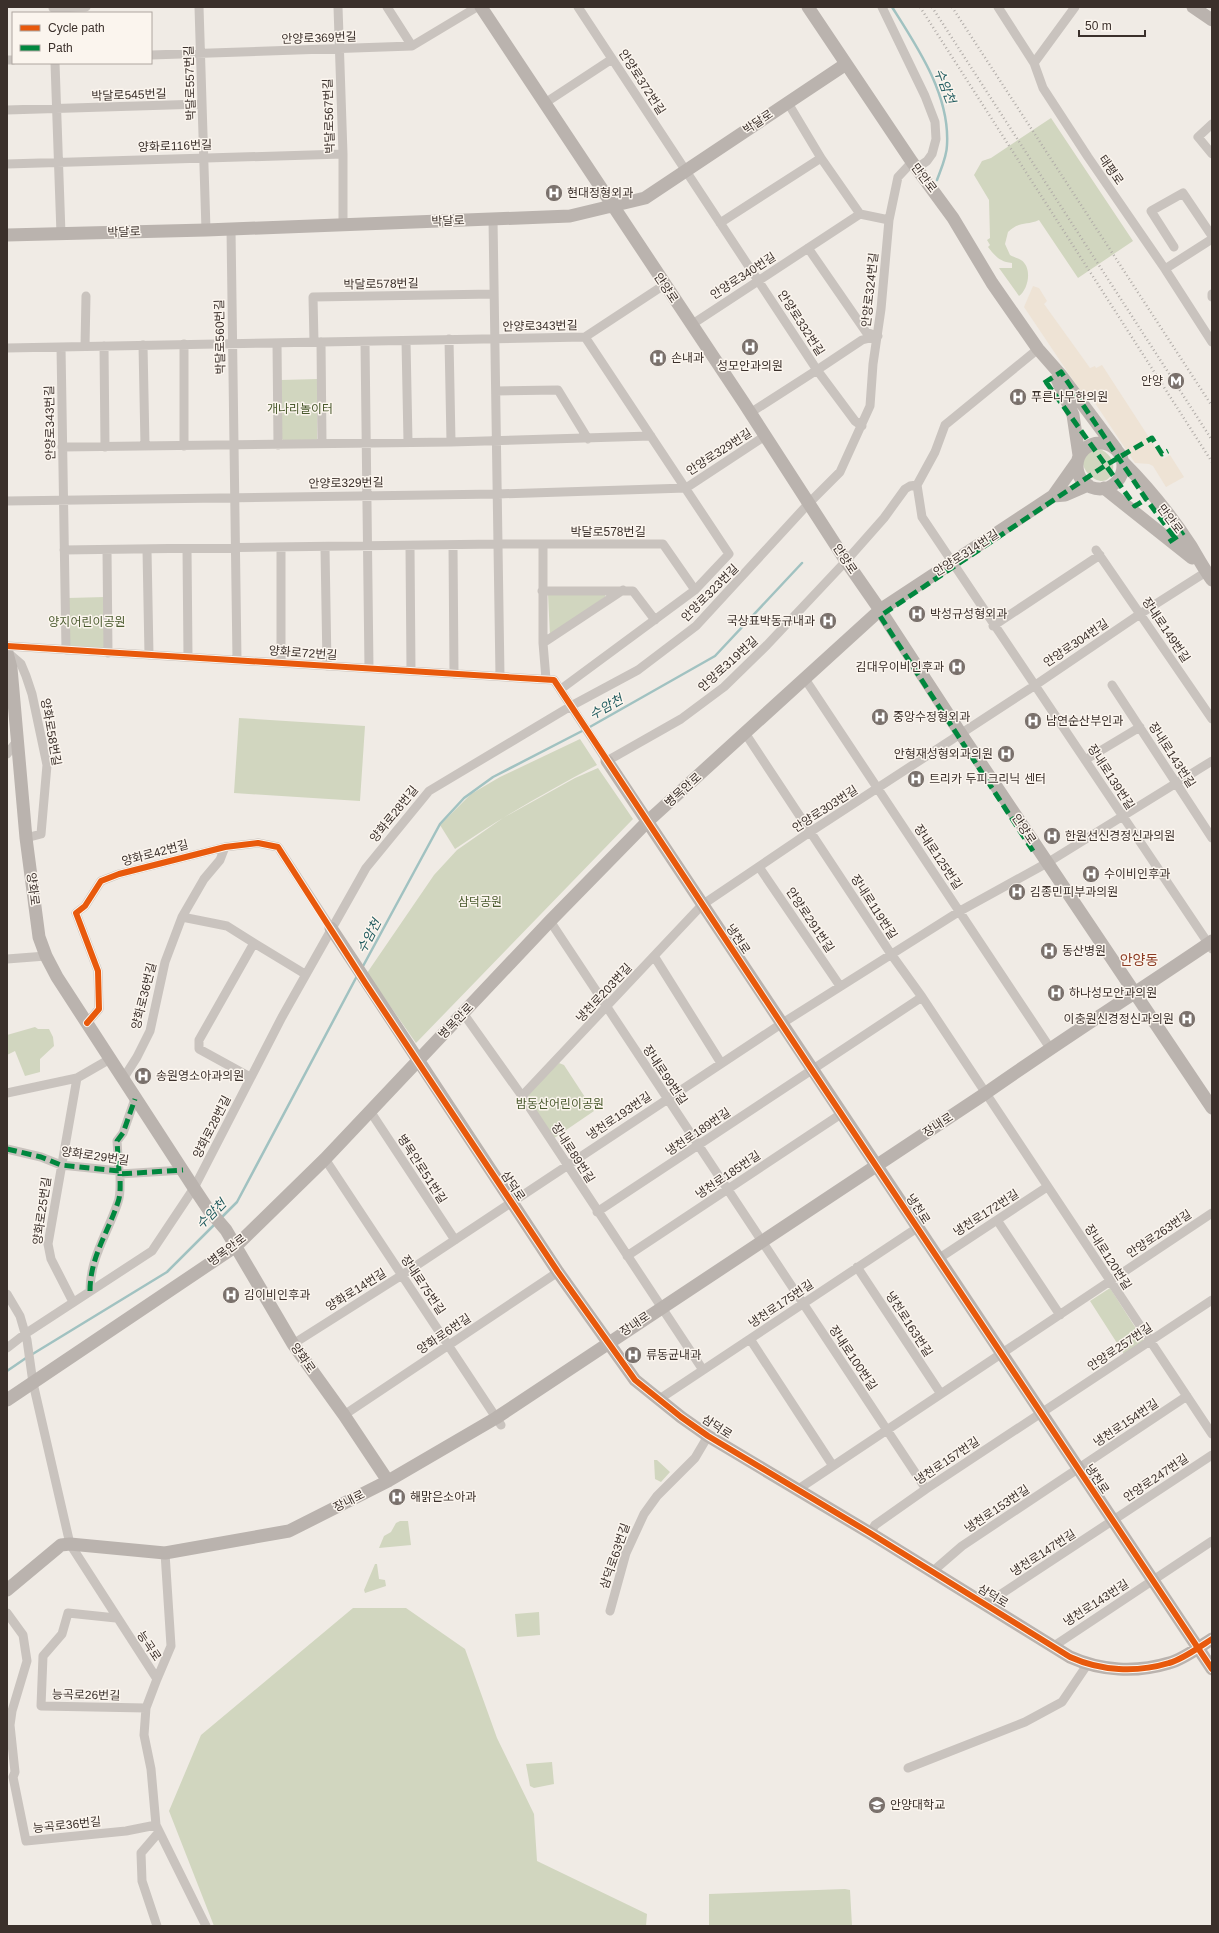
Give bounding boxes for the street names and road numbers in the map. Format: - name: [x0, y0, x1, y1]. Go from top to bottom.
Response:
- street label: 안양로369번길: [281, 30, 357, 46]
- street label: 박달로557번길: [182, 45, 198, 121]
- street label: 안양로372번길: [616, 47, 668, 117]
- street label: 박달로567번길: [321, 78, 337, 154]
- street label: 박달로545번길: [91, 87, 167, 103]
- street label: 박달로: [740, 107, 776, 137]
- street label: 양화로116번길: [138, 138, 212, 154]
- street label: 태평로: [1096, 152, 1126, 188]
- street label: 만안로: [908, 161, 940, 195]
- street label: 박달로: [431, 213, 465, 229]
- street label: 박달로: [107, 224, 141, 240]
- street label: 안양로340번길: [708, 250, 778, 302]
- street label: 안양로324번길: [859, 252, 881, 328]
- street label: 안양로: [651, 270, 681, 306]
- street label: 박달로578번길: [343, 276, 419, 292]
- street label: 안양로332번길: [775, 288, 827, 358]
- street label: 박달로560번길: [212, 299, 228, 375]
- street label: 안양로343번길: [502, 318, 578, 334]
- street label: 안양로343번길: [42, 385, 58, 461]
- street label: 안양로329번길: [684, 426, 754, 478]
- street label: 안양로329번길: [308, 475, 384, 491]
- street label: 만안로: [1154, 502, 1186, 536]
- street label: 박달로578번길: [570, 525, 646, 539]
- street label: 안양로314번길: [931, 527, 1001, 579]
- street label: 안양로: [830, 541, 860, 577]
- street label: 안양로323번길: [678, 561, 742, 625]
- street label: 장내로149번길: [1139, 595, 1193, 665]
- street label: 안양로304번길: [1041, 616, 1111, 670]
- street label: 안양로319번길: [695, 634, 761, 694]
- street label: 양화로72번길: [268, 644, 338, 662]
- street label: 양화로58번길: [38, 697, 64, 767]
- street label: 장내로143번길: [1146, 720, 1198, 790]
- street label: 장내로139번길: [1085, 742, 1137, 812]
- street label: 병목안로: [662, 770, 704, 810]
- street label: 양화로28번길: [367, 783, 421, 845]
- street label: 안양로303번길: [790, 783, 860, 835]
- street label: 안양로: [1009, 811, 1039, 847]
- street label: 장내로125번길: [911, 822, 965, 892]
- street label: 양화로42번길: [120, 837, 190, 869]
- street label: 양화로: [24, 872, 42, 906]
- street label: 장내로119번길: [848, 872, 900, 942]
- street label: 안양로291번길: [783, 885, 837, 955]
- street label: 냉천로: [723, 921, 753, 957]
- street label: 양화로36번길: [129, 961, 159, 1031]
- street label: 냉천로203번길: [573, 961, 635, 1025]
- street label: 병목안로: [436, 1000, 476, 1042]
- street label: 장내로99번길: [640, 1043, 690, 1107]
- street label: 냉천로193번길: [584, 1089, 654, 1143]
- street label: 양화로28번길: [190, 1093, 234, 1161]
- street label: 냉천로189번길: [663, 1105, 733, 1159]
- street label: 장내로: [920, 1110, 956, 1140]
- street label: 장내로89번길: [548, 1120, 598, 1186]
- street label: 병목안로51번길: [394, 1132, 450, 1206]
- street label: 양화로29번길: [60, 1144, 130, 1168]
- street label: 냉천로185번길: [693, 1148, 763, 1202]
- street label: 삼덕로: [498, 1168, 528, 1204]
- street label: 양화로25번길: [30, 1176, 54, 1246]
- street label: 냉천로172번길: [951, 1187, 1021, 1239]
- street label: 냉천로: [903, 1191, 933, 1227]
- street label: 안양로263번길: [1124, 1207, 1194, 1261]
- street label: 장내로120번길: [1082, 1222, 1134, 1292]
- street label: 병목안로: [205, 1231, 249, 1269]
- street label: 장내로75번길: [398, 1253, 448, 1317]
- street label: 양화로14번길: [323, 1266, 389, 1314]
- street label: 냉천로175번길: [746, 1277, 816, 1331]
- street label: 냉천로163번길: [883, 1289, 935, 1359]
- street label: 장내로: [617, 1309, 653, 1339]
- street label: 양화로6번길: [414, 1311, 474, 1357]
- street label: 안양로257번길: [1085, 1320, 1155, 1374]
- street label: 장내로100번길: [826, 1323, 880, 1393]
- street label: 양화로: [288, 1340, 318, 1376]
- street label: 냉천로154번길: [1091, 1396, 1161, 1450]
- street label: 삼덕로: [699, 1412, 735, 1442]
- street label: 냉천로157번길: [912, 1434, 982, 1488]
- street label: 안양로247번길: [1121, 1451, 1191, 1505]
- street label: 냉천로: [1082, 1461, 1112, 1497]
- street label: 냉천로153번길: [962, 1482, 1032, 1536]
- street label: 장내로: [331, 1487, 367, 1515]
- street label: 삼덕로63번길: [597, 1521, 633, 1591]
- street label: 냉천로147번길: [1008, 1527, 1078, 1579]
- street label: 냉천로143번길: [1061, 1577, 1131, 1629]
- street label: 삼덕로: [975, 1581, 1011, 1611]
- street label: 능곡로: [134, 1628, 164, 1664]
- street label: 능곡로26번길: [52, 1687, 120, 1703]
- street label: 능곡로36번길: [32, 1814, 102, 1836]

